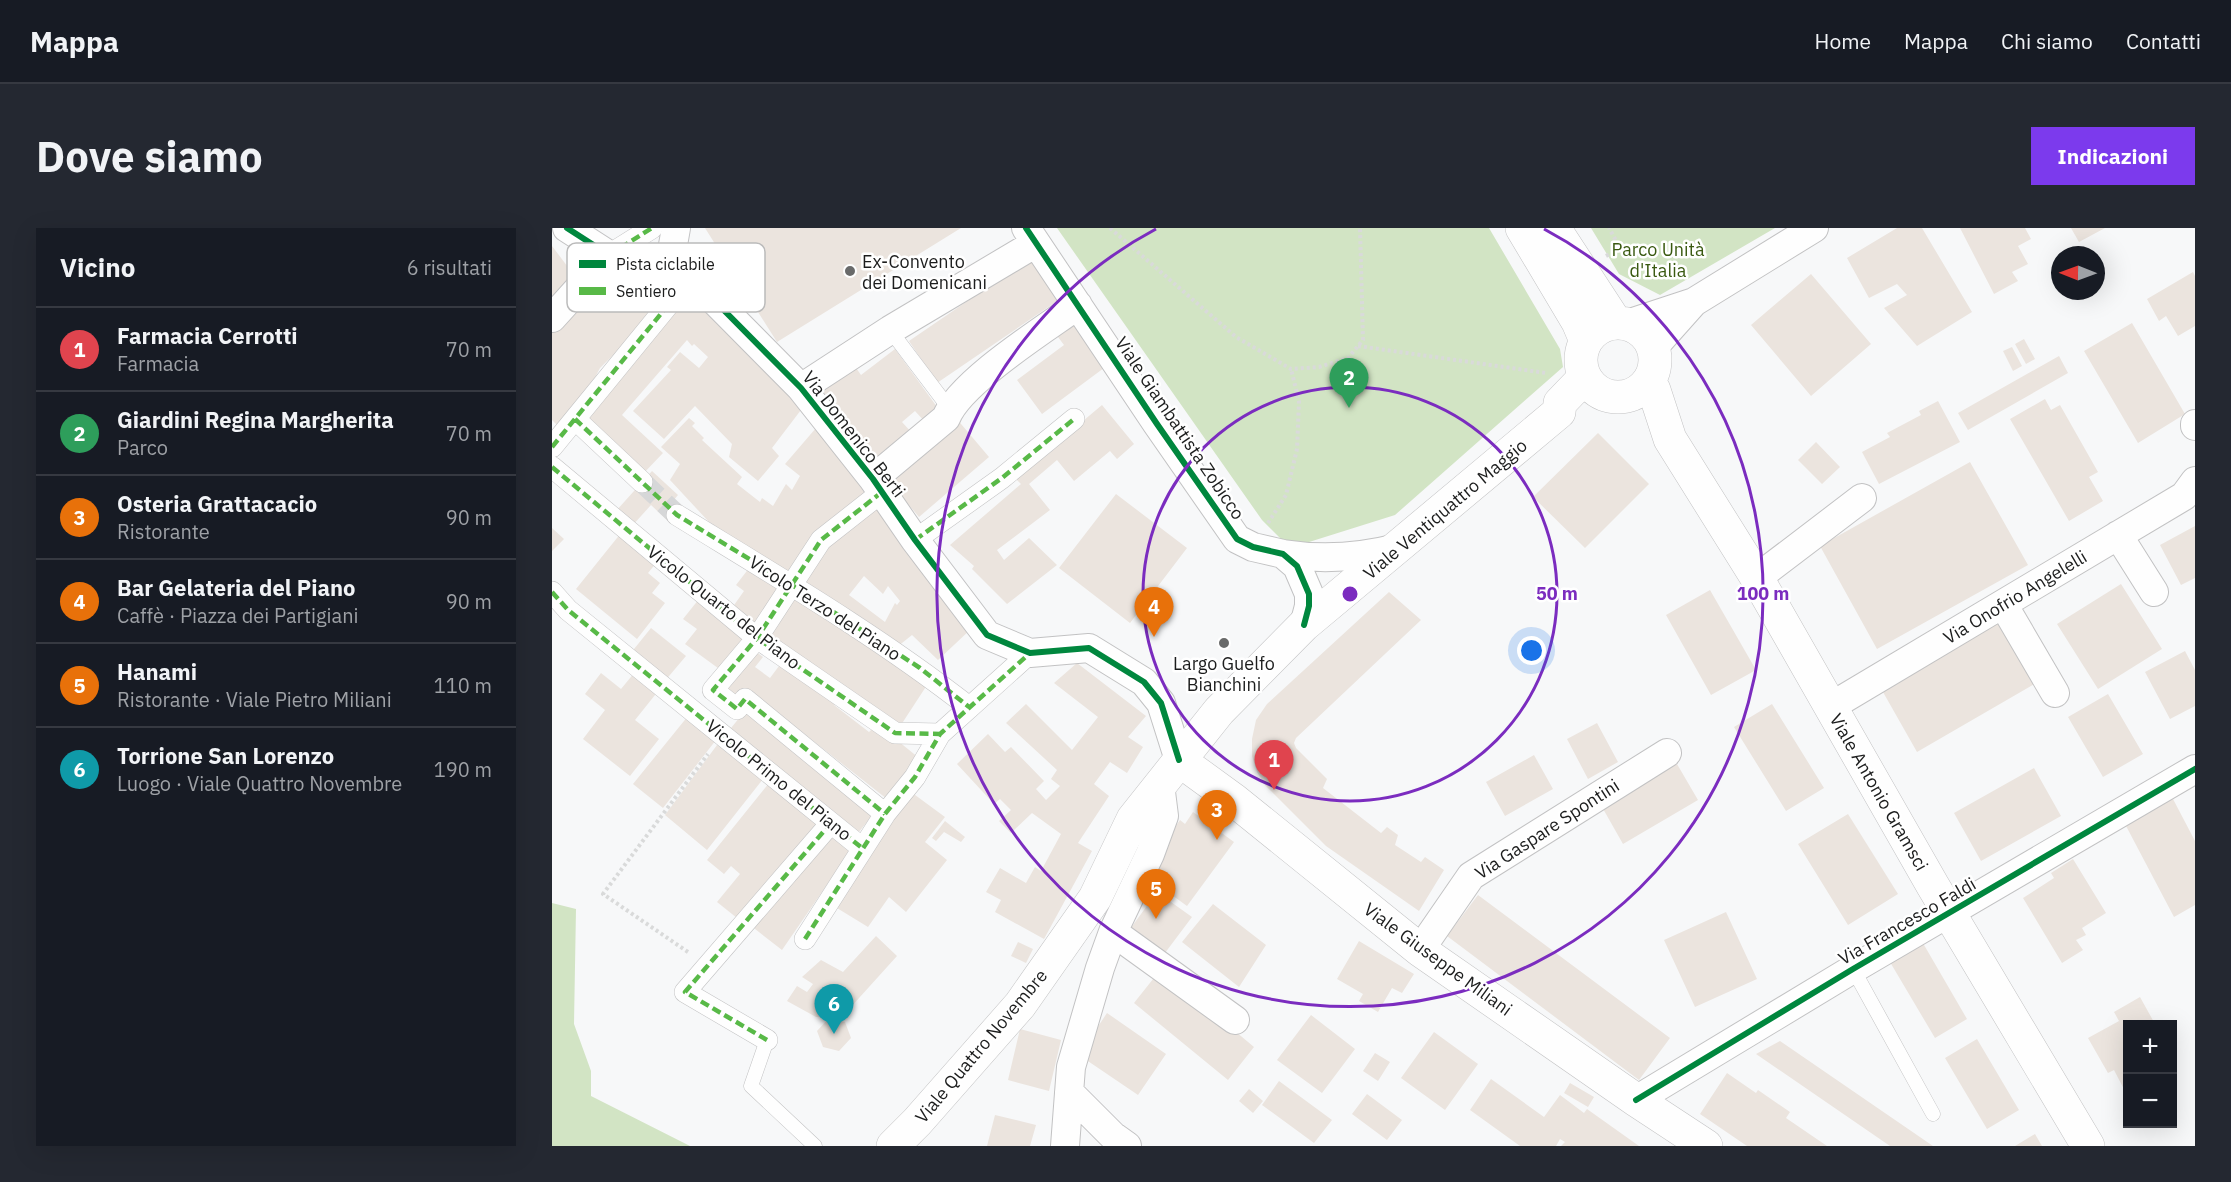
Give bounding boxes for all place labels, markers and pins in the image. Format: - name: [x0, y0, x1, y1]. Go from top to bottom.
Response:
- place label: Ex-Convento dei Domenicani: [862, 250, 987, 294]
- marker: Ex-Convento dei Domenicani: [843, 264, 857, 278]
- pin: 2: [1330, 358, 1368, 408]
- centre of rings: [1340, 584, 1360, 604]
- pin: 4: [1134, 588, 1174, 637]
- marker: Largo Guelfo Bianchini: [1217, 636, 1231, 650]
- place label: Largo Guelfo Bianchini: [1173, 652, 1275, 696]
- pin: 1: [1254, 740, 1294, 790]
- pin: 3: [1198, 790, 1236, 840]
- pin: 5: [1136, 870, 1176, 919]
- pin: 6: [814, 984, 854, 1034]

